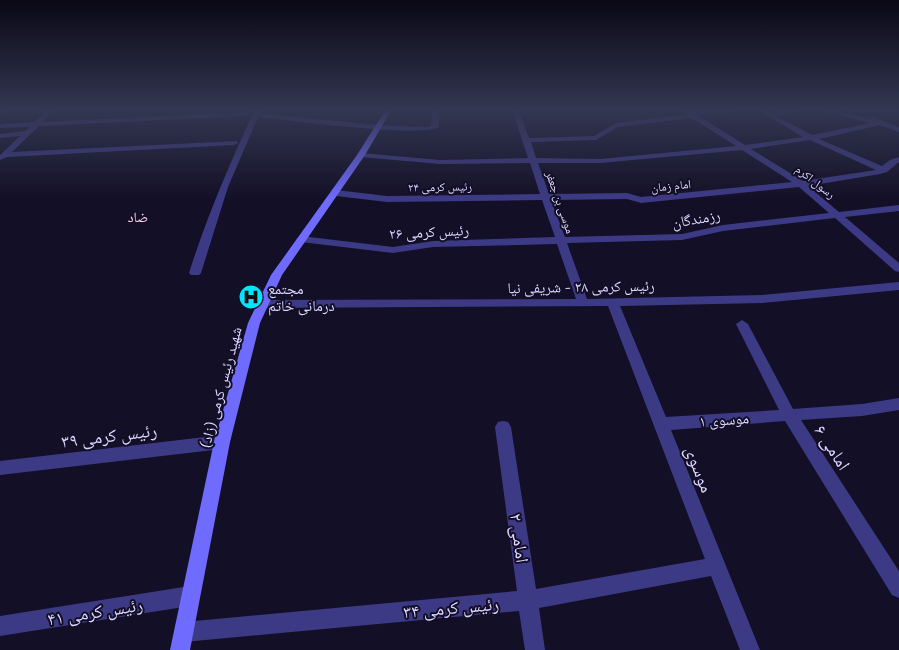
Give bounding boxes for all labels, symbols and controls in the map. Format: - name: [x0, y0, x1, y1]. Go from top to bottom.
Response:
- street label: رسول اکرم: [792, 161, 839, 203]
- street label: موسی بن جعفر: [542, 168, 578, 235]
- street label: امام زمان: [650, 176, 692, 196]
- street label: رئیس کرمی ۲۴: [408, 178, 473, 195]
- street label: رزمندگان: [670, 205, 722, 233]
- district label: ضاد: [128, 208, 148, 225]
- street label: رئیس کرمی ۲۶: [388, 220, 470, 244]
- street label: رئیس کرمی ۲۸ - شریفی نیا: [507, 276, 655, 298]
- place label: مجتمع درمانی خاتم: [268, 279, 335, 316]
- hospital icon: مجتمع درمانی خاتم: [238, 284, 264, 310]
- street label: شهید رئیس کرمی (زاد): [195, 324, 247, 450]
- street label: موسوی ۱: [698, 408, 750, 432]
- street label: رئیس کرمی ۳۹: [60, 418, 158, 453]
- street label: امامی ۶: [809, 420, 856, 474]
- street label: موسوی: [680, 443, 719, 496]
- street label: امامی ۲: [505, 512, 534, 564]
- street label: رئیس کرمی ۳۴: [402, 592, 500, 623]
- street label: رئیس کرمی ۴۱: [46, 593, 144, 630]

